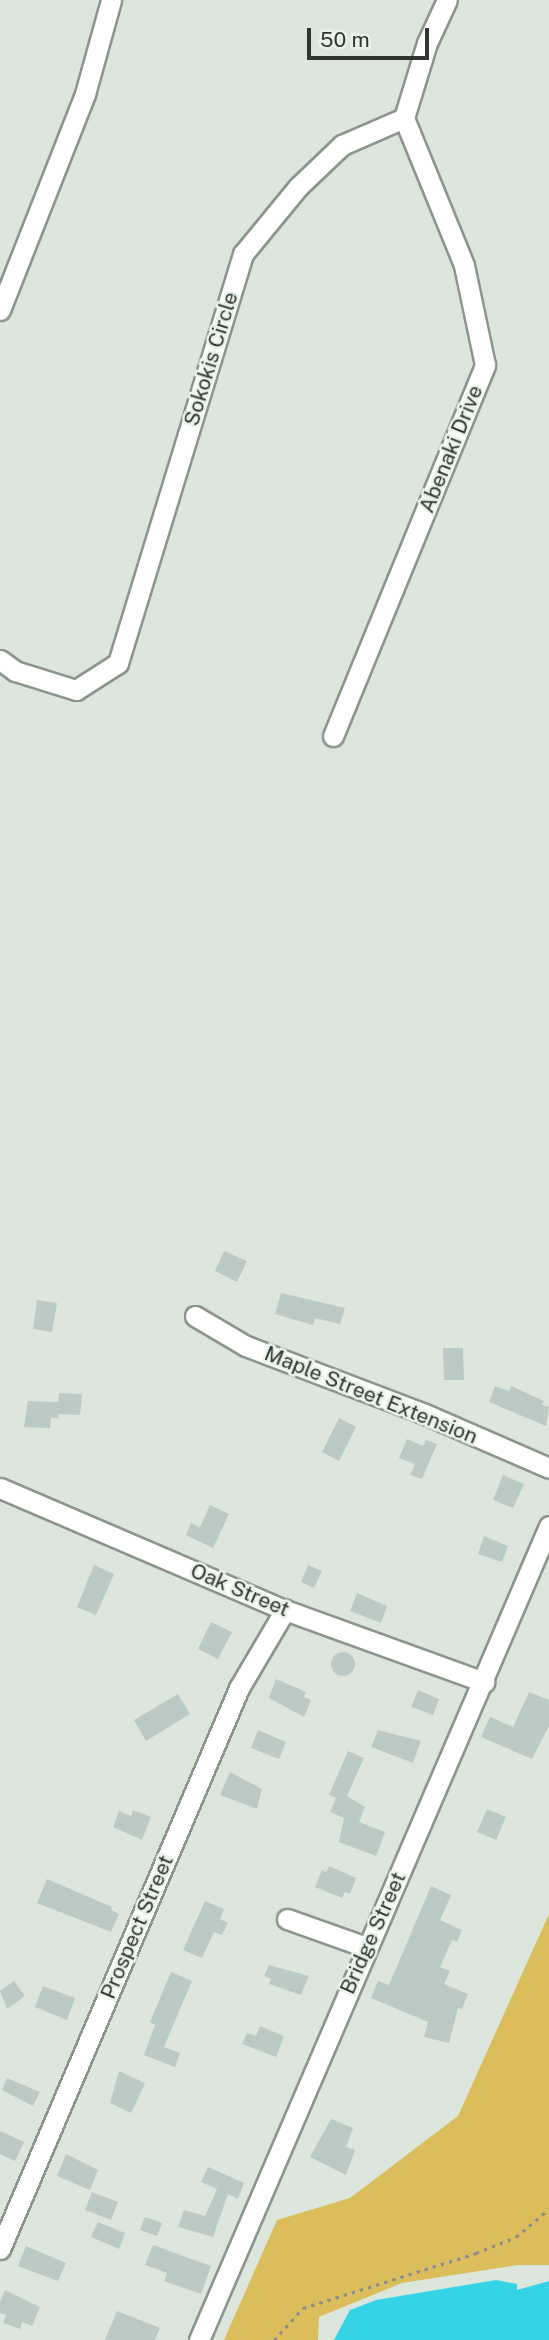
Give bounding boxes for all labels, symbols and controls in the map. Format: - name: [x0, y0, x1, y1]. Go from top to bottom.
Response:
- scale bar: [311, 14, 434, 58]
- text: 50 m: [320, 27, 370, 52]
- street label: Sokokis Circle: [179, 289, 243, 429]
- street label: Abenaki Drive: [414, 382, 488, 516]
- street label: Maple Street Extension: [261, 1341, 481, 1449]
- street label: Oak Street: [187, 1558, 293, 1622]
- street label: Prospect Street: [95, 1851, 179, 2003]
- street label: Bridge Street: [335, 1868, 411, 1998]

